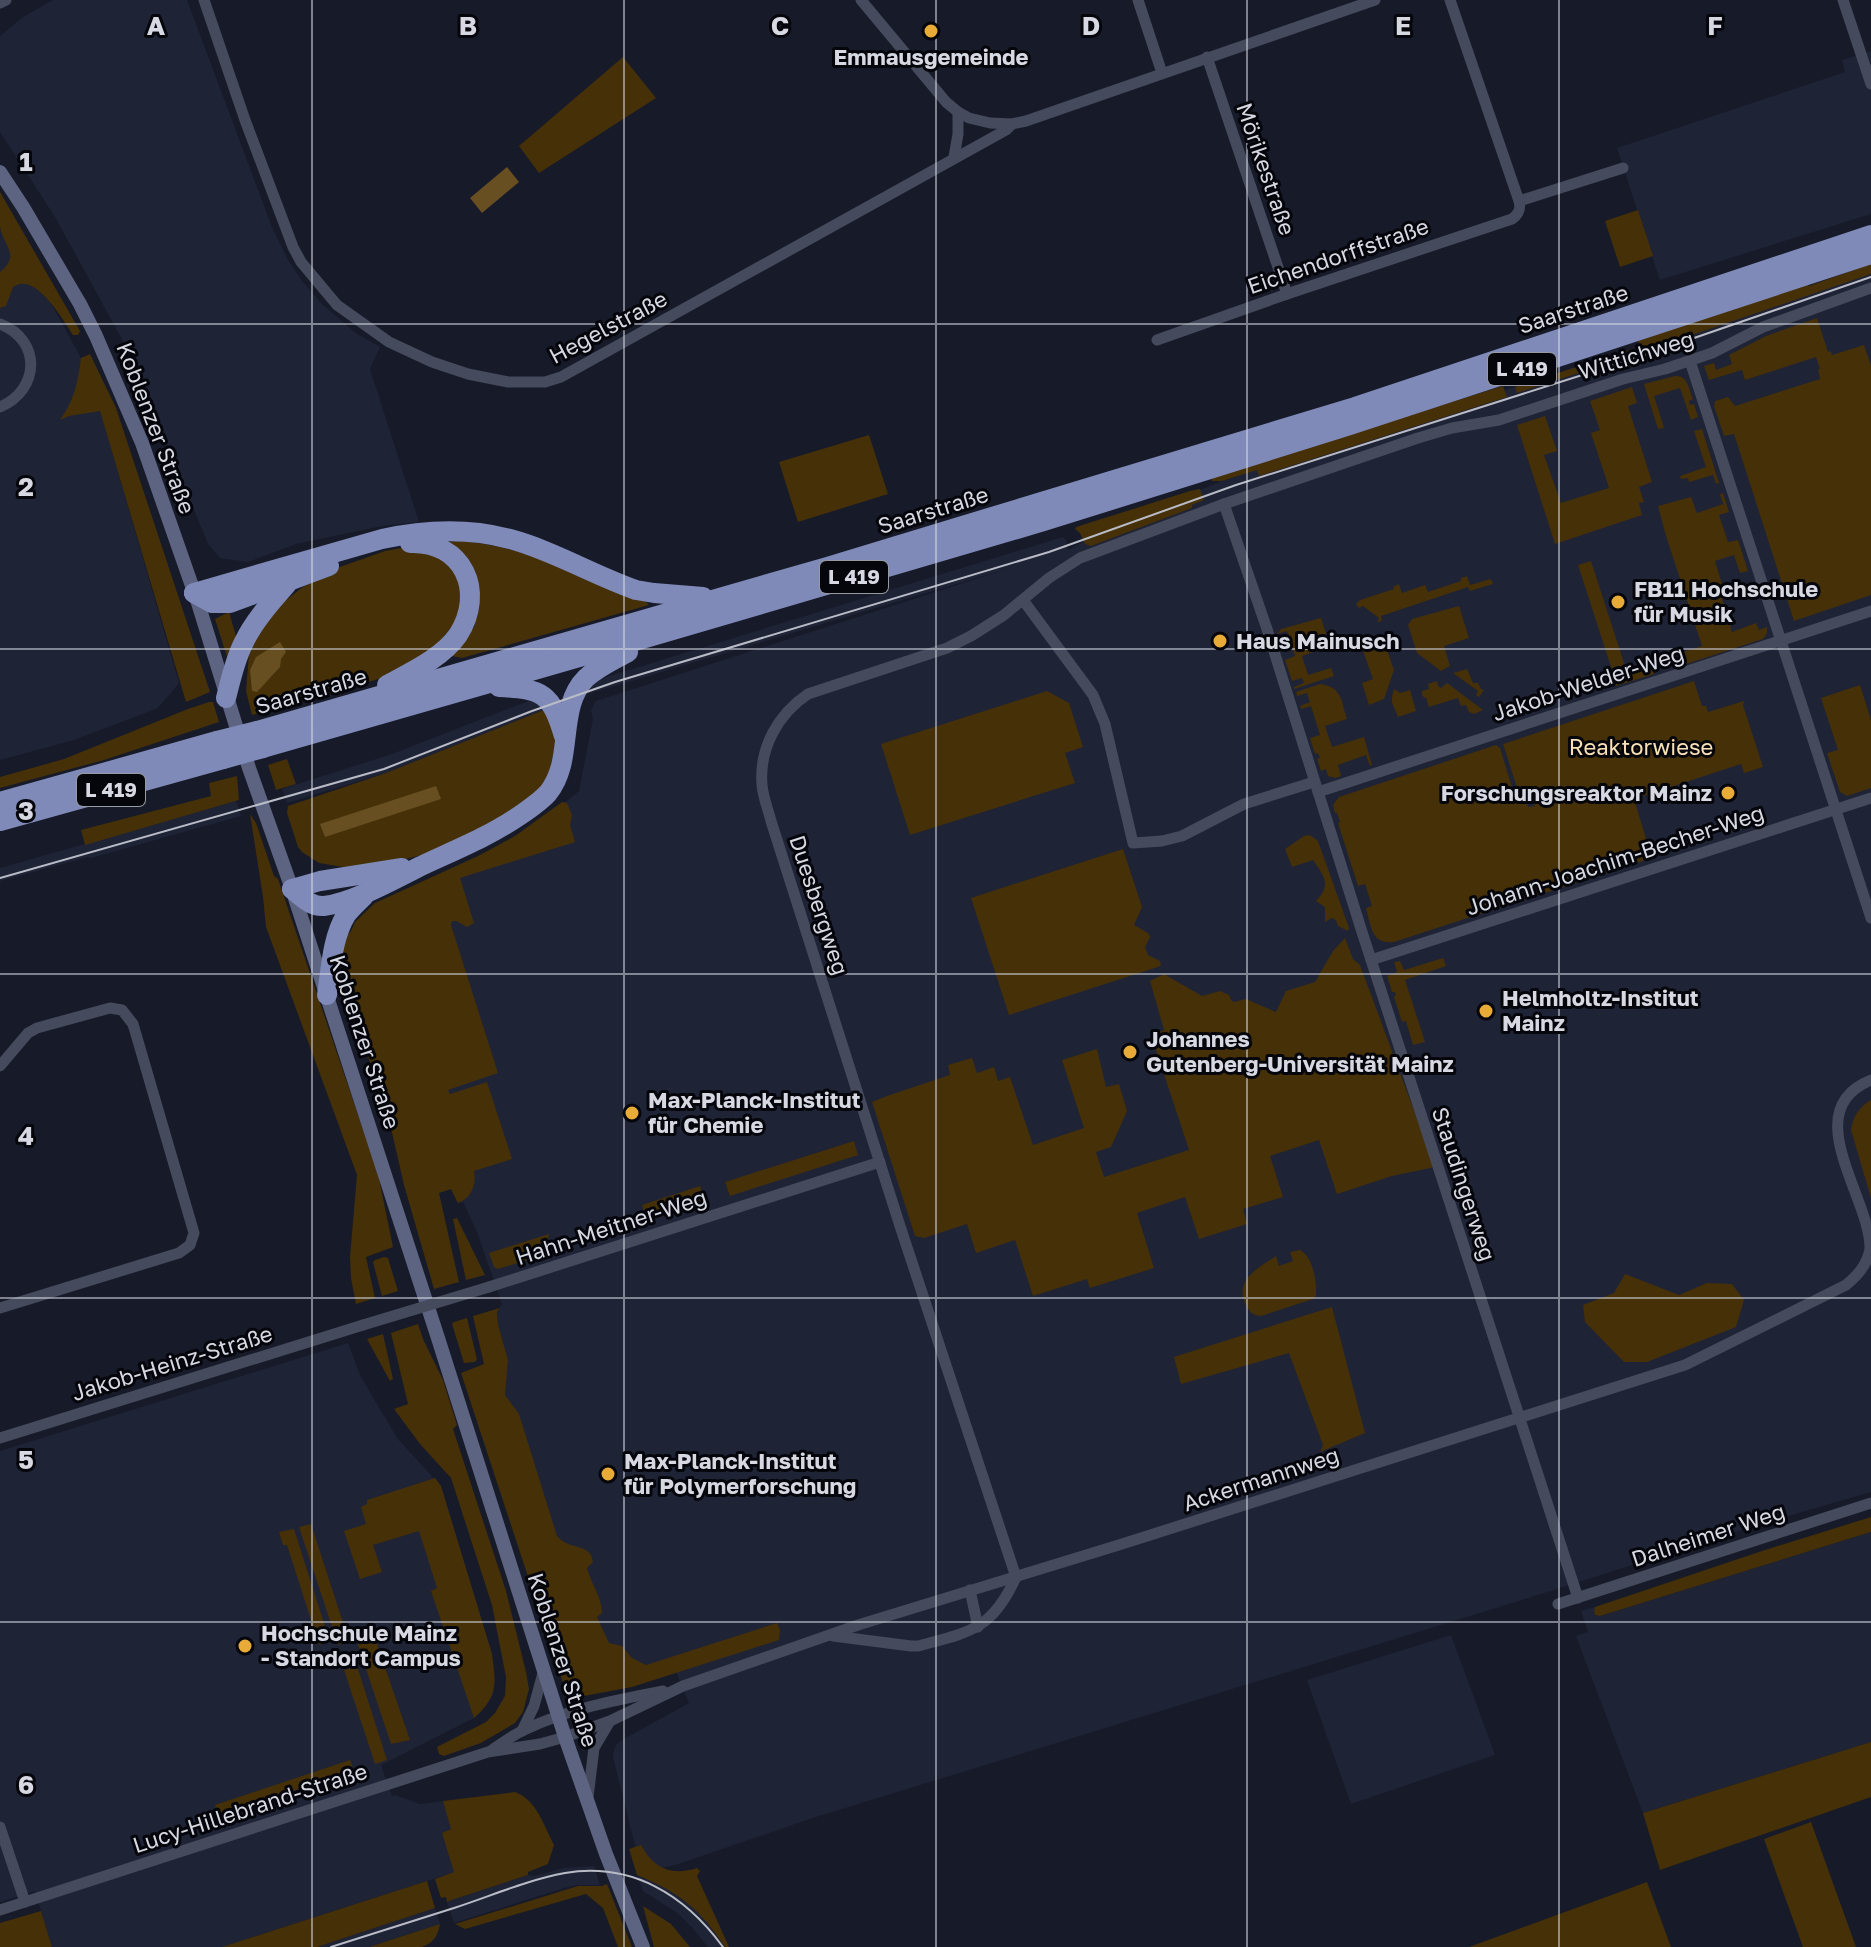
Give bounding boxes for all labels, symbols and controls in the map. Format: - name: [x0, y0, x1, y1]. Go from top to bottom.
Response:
- text: A: [147, 10, 166, 41]
- text: B: [459, 10, 477, 41]
- text: C: [771, 10, 789, 41]
- text: D: [1082, 10, 1100, 41]
- text: E: [1395, 10, 1411, 41]
- text: F: [1707, 10, 1723, 41]
- marker: Emmausgemeinde: [922, 22, 940, 40]
- place label: Emmausgemeinde: [834, 43, 1029, 70]
- street label: Mörikestraße: [1231, 99, 1302, 239]
- text: 1: [19, 146, 33, 177]
- street label: Eichendorffstraße: [1244, 212, 1432, 299]
- street label: Saarstraße: [1514, 278, 1631, 339]
- street label: Hegelstraße: [544, 284, 671, 369]
- street label: Wittichweg: [1575, 324, 1697, 385]
- street label: Koblenzer Straße: [111, 338, 202, 517]
- road number: L 419: [1488, 353, 1556, 385]
- text: 2: [18, 471, 34, 502]
- street label: Saarstraße: [874, 480, 991, 539]
- road number: L 419: [820, 561, 888, 593]
- place label: FB11 Hochschule für Musik: [1634, 575, 1818, 627]
- marker: FB11 Hochschule für Musik: [1609, 593, 1627, 611]
- place label: Haus Mainusch: [1236, 627, 1399, 654]
- marker: Haus Mainusch: [1211, 632, 1229, 650]
- street label: Jakob-Welder-Weg: [1489, 639, 1687, 726]
- street label: Saarstraße: [252, 662, 370, 719]
- park label: Reaktorwiese: [1569, 733, 1713, 760]
- road number: L 419: [77, 774, 145, 806]
- place label: Forschungsreaktor Mainz: [1441, 779, 1712, 806]
- marker: Forschungsreaktor Mainz: [1719, 784, 1737, 802]
- text: 3: [18, 795, 34, 826]
- street label: Johann-Joachim-Becher-Weg: [1462, 799, 1767, 921]
- street label: Duesbergweg: [784, 832, 855, 978]
- street label: Koblenzer Straße: [325, 951, 406, 1132]
- place label: Helmholtz-Institut Mainz: [1502, 984, 1699, 1036]
- marker: Helmholtz-Institut Mainz: [1477, 1002, 1495, 1020]
- place label: Johannes Gutenberg-Universität Mainz: [1146, 1025, 1454, 1077]
- marker: Johannes Gutenberg-Universität Mainz: [1121, 1043, 1139, 1061]
- place label: Max-Planck-Institut für Chemie: [648, 1086, 861, 1138]
- street label: Staudingerweg: [1427, 1103, 1502, 1264]
- marker: Max-Planck-Institut für Chemie: [623, 1104, 641, 1122]
- text: 4: [18, 1120, 34, 1151]
- street label: Hahn-Meitner-Weg: [512, 1183, 710, 1270]
- street label: Jakob-Heinz-Straße: [68, 1319, 276, 1406]
- street label: Ackermannweg: [1179, 1441, 1342, 1516]
- text: 5: [18, 1444, 34, 1475]
- place label: Max-Planck-Institut für Polymerforschung: [624, 1447, 856, 1499]
- marker: Max-Planck-Institut für Polymerforschung: [599, 1465, 617, 1483]
- street label: Dalheimer Weg: [1628, 1497, 1788, 1572]
- street label: Koblenzer Straße: [523, 1569, 604, 1750]
- place label: Hochschule Mainz - Standort Campus: [261, 1619, 461, 1671]
- marker: Hochschule Mainz - Standort Campus: [236, 1637, 254, 1655]
- street label: Lucy-Hillebrand-Straße: [129, 1757, 370, 1858]
- text: 6: [18, 1769, 34, 1800]

